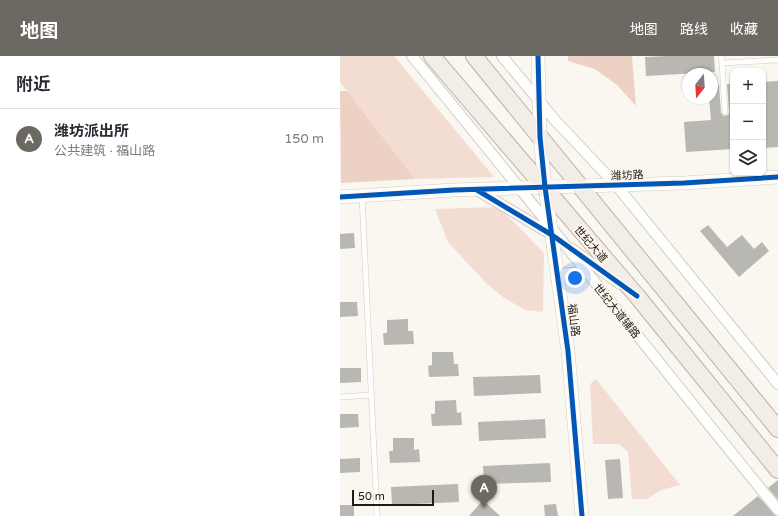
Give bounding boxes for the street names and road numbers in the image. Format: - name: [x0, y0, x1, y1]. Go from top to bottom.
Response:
- street label: 潍坊路: [610, 168, 644, 183]
- street label: 世纪大道: [571, 223, 610, 265]
- street label: 世纪大道辅路: [591, 282, 642, 341]
- street label: 福山路: [565, 303, 582, 337]

